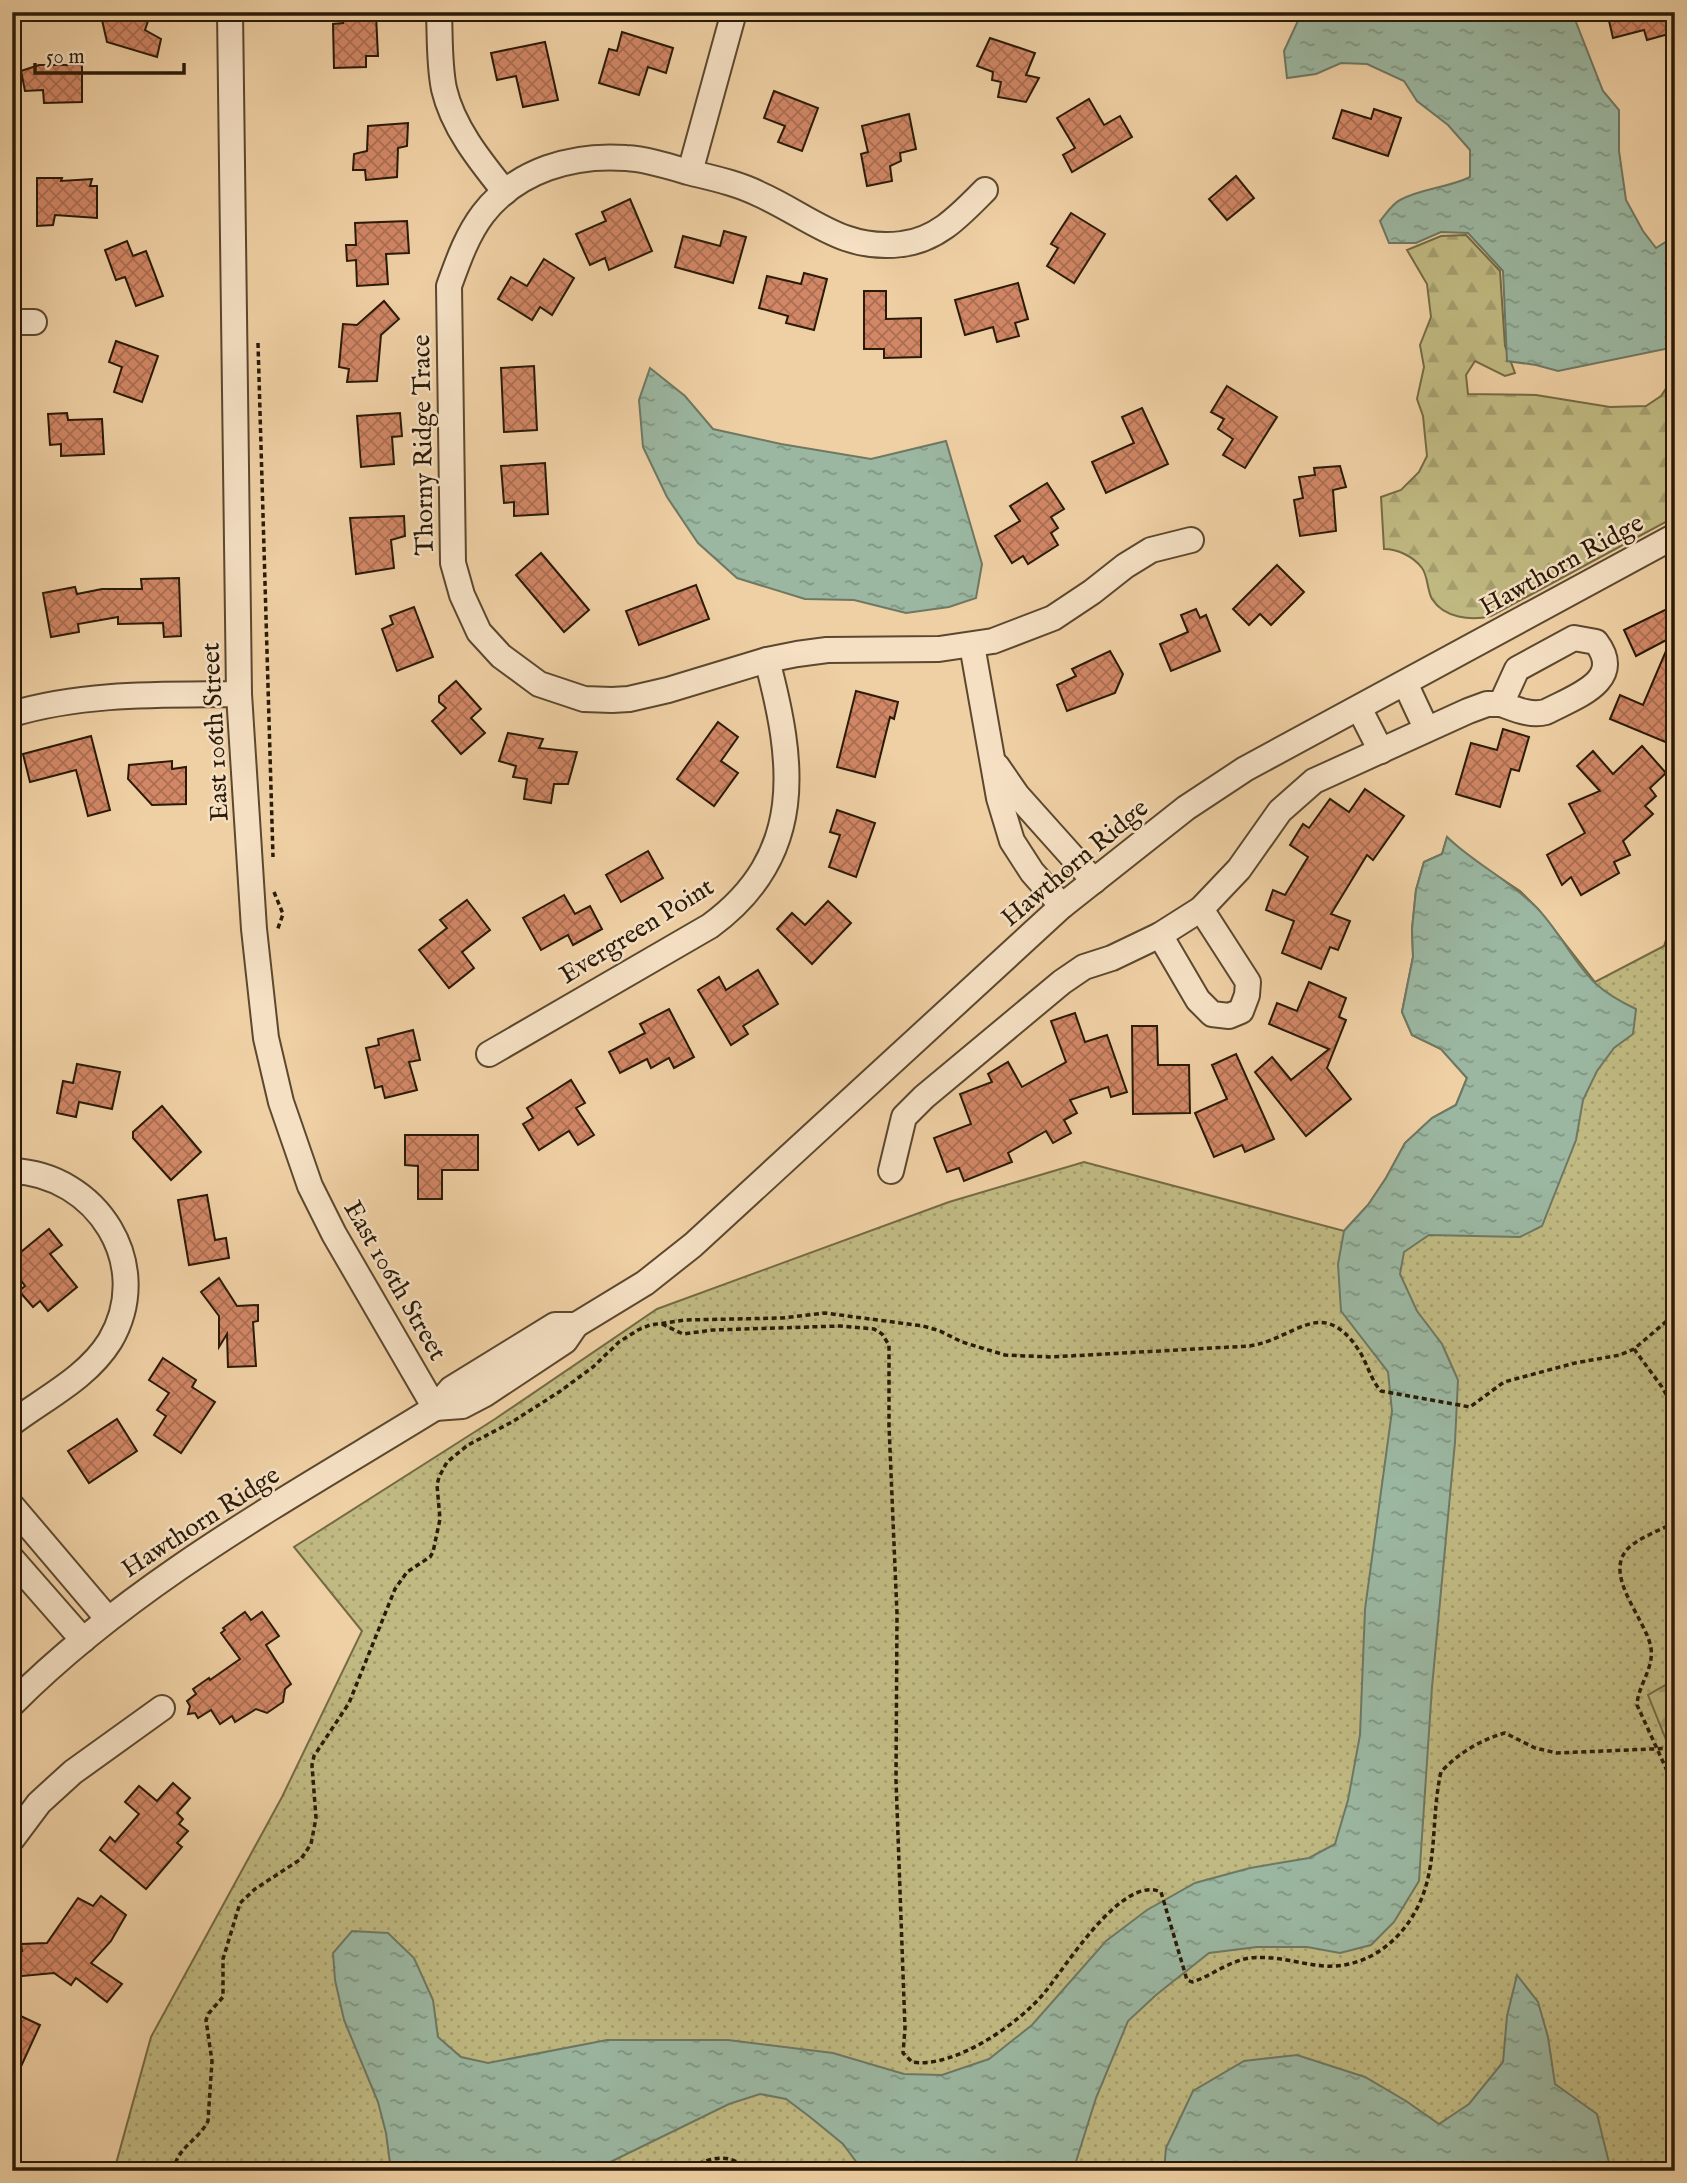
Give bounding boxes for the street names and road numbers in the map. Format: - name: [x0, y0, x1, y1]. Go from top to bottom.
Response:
- street label: Thorny Ridge Trace: [405, 334, 442, 556]
- street label: Hawthorn Ridge: [1474, 507, 1650, 624]
- street label: East 106th Street: [194, 641, 237, 822]
- street label: Hawthorn Ridge: [995, 792, 1155, 934]
- street label: Evergreen Point: [553, 871, 720, 992]
- street label: East 106th Street: [336, 1195, 454, 1367]
- street label: Hawthorn Ridge: [115, 1459, 286, 1586]

